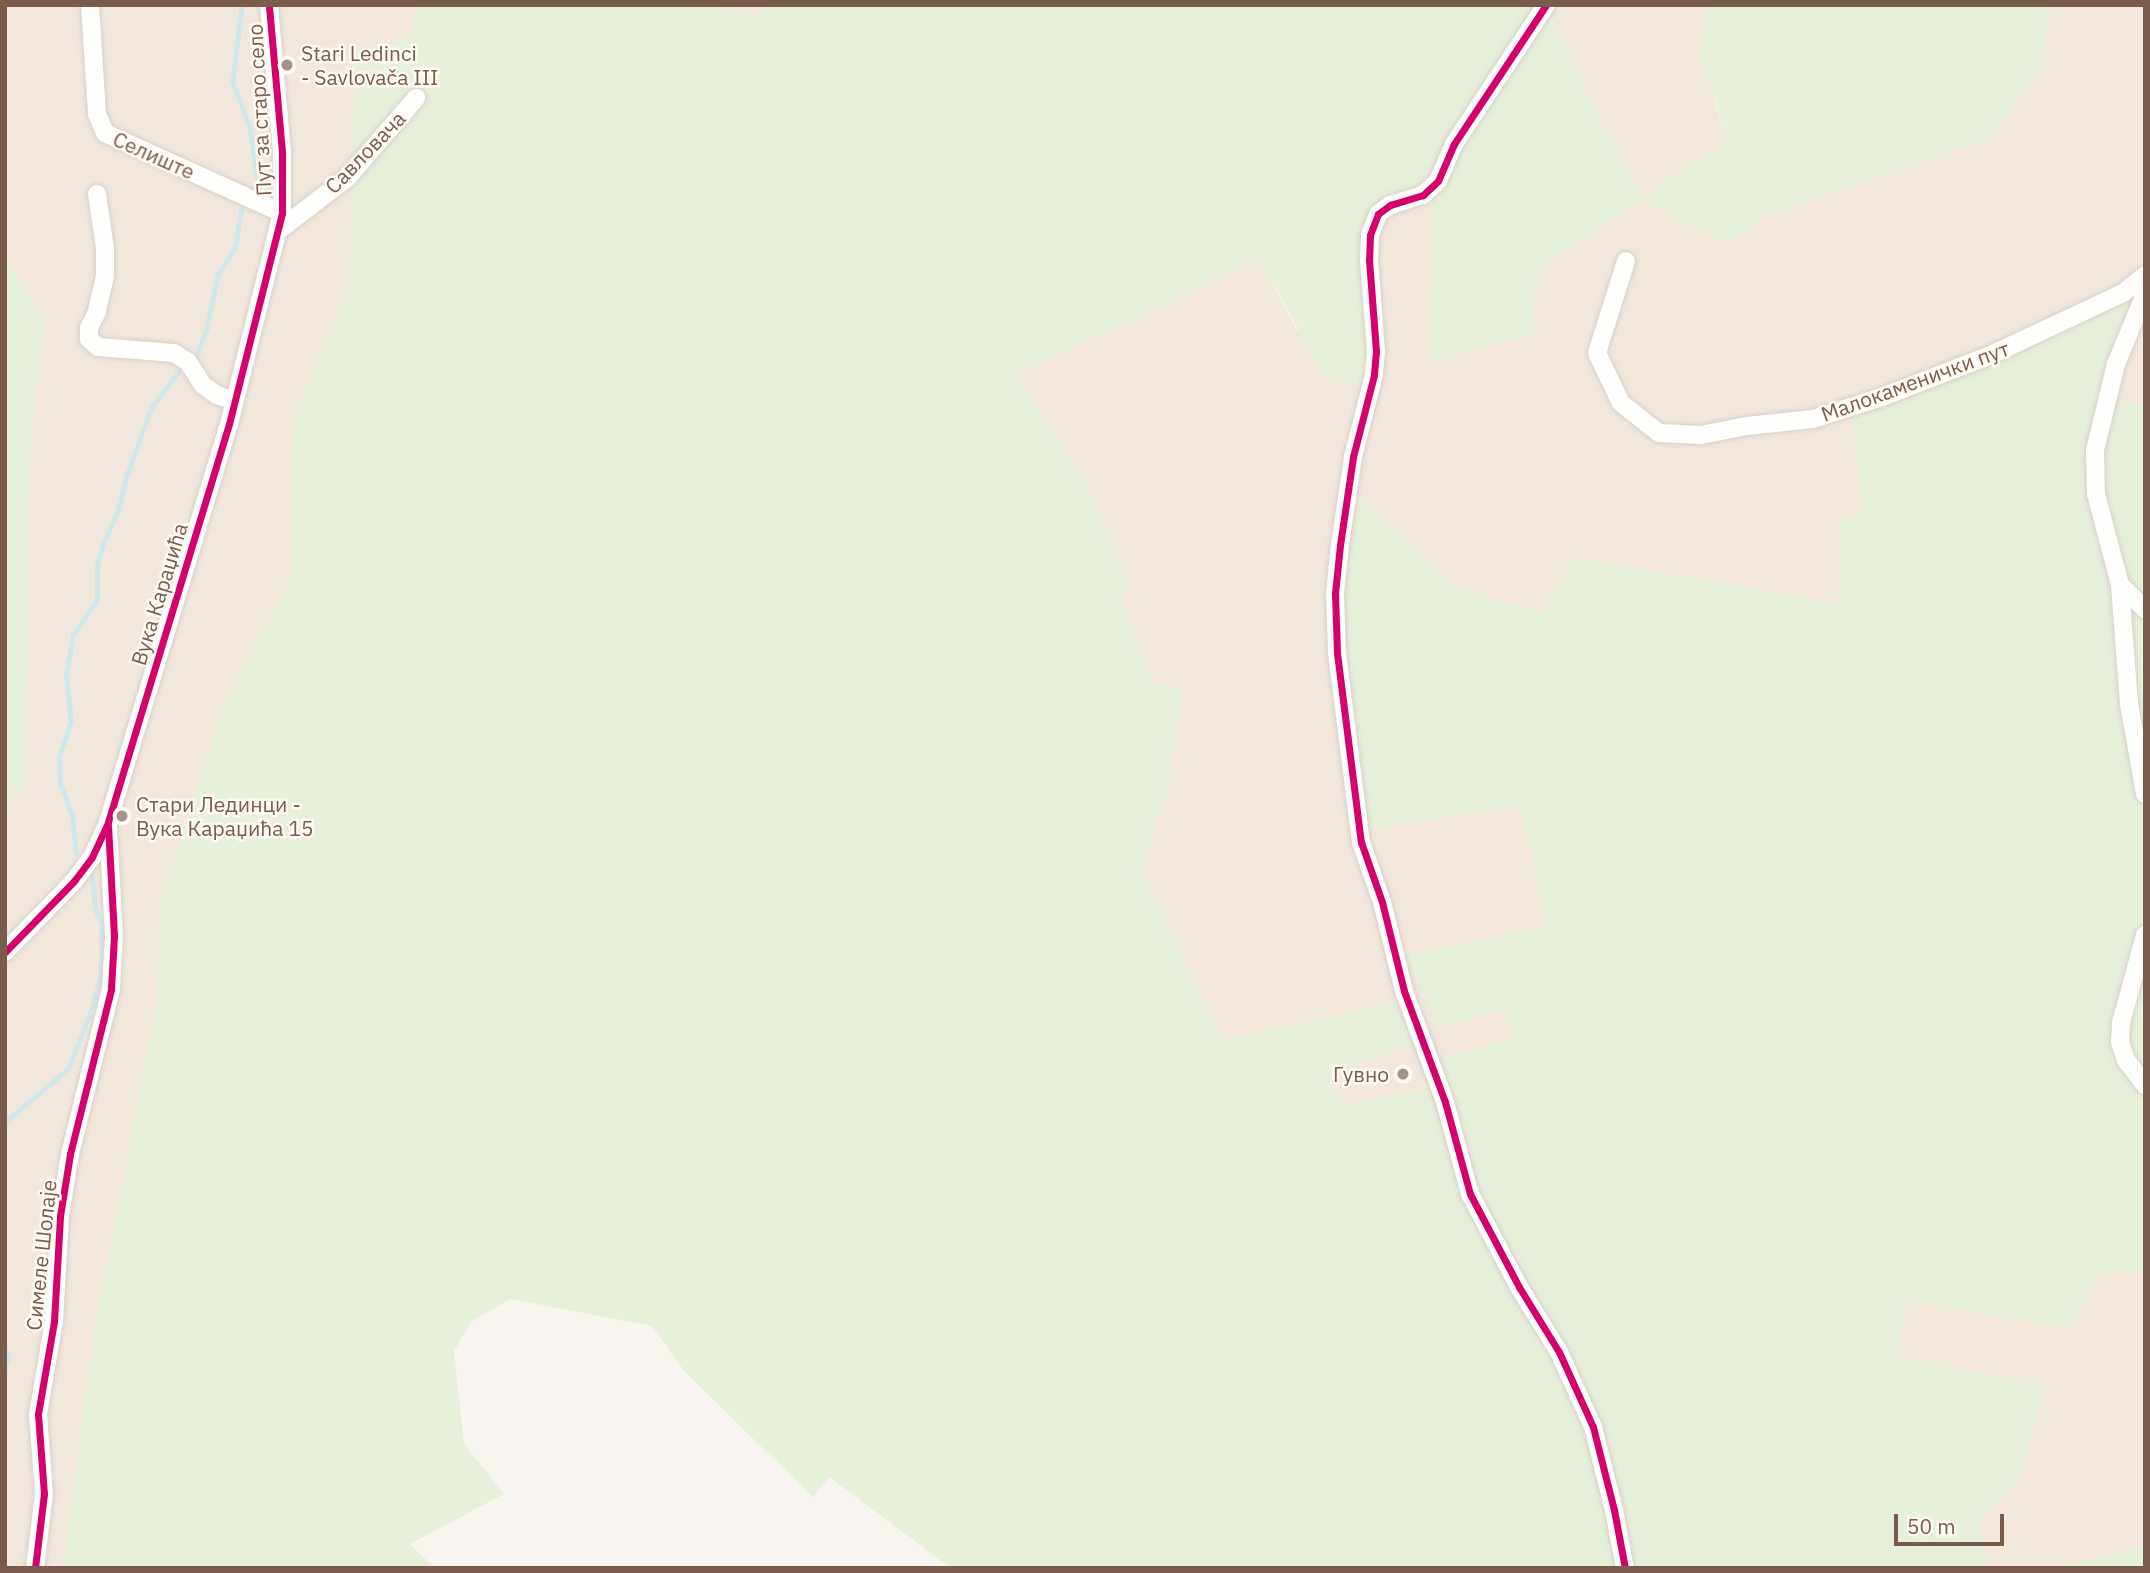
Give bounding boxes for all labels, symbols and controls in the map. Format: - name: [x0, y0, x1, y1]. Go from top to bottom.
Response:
- street label: Пут за старо село: [242, 23, 276, 197]
- place label: Stari Ledinci - Savlovača III: [301, 40, 439, 90]
- marker: Stari Ledinci - Savlovača III: [279, 57, 295, 73]
- street label: Савловача: [320, 106, 410, 198]
- street label: Селиште: [109, 126, 199, 184]
- street label: Малокаменички пут: [1818, 335, 2012, 427]
- street label: Вука Караџића: [125, 520, 193, 668]
- place label: Стари Лединци - Вука Караџића 15: [136, 791, 314, 841]
- marker: Стари Лединци - Вука Караџића 15: [114, 808, 130, 824]
- place label: Гувно: [1333, 1061, 1389, 1087]
- marker: Гувно: [1395, 1066, 1411, 1082]
- street label: Симеле Шолаје: [21, 1178, 61, 1332]
- scale bar: [1898, 1500, 2008, 1544]
- text: 50 m: [1907, 1512, 1956, 1540]

